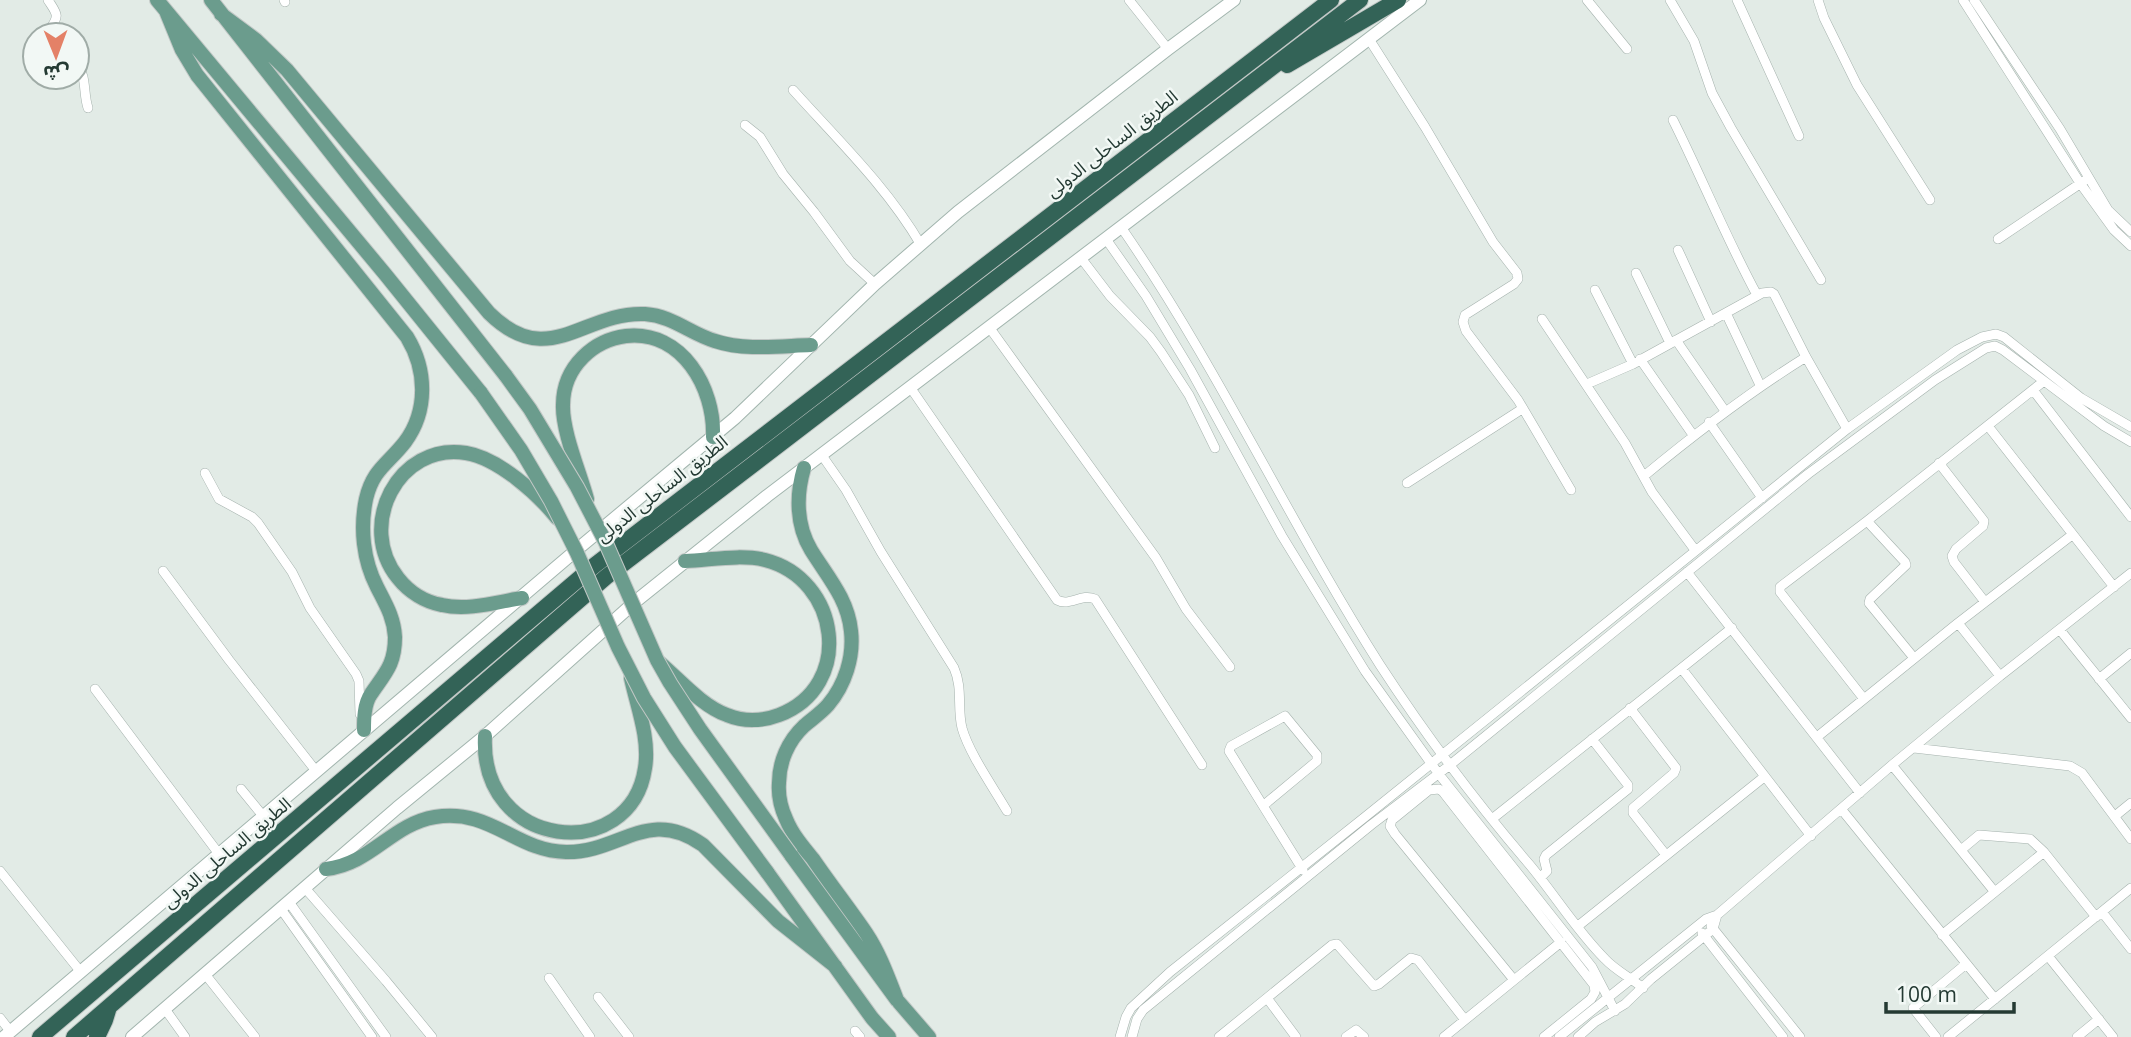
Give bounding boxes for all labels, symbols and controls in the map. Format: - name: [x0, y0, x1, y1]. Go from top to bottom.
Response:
- north arrow: [21, 21, 91, 91]
- text: ش: [43, 60, 70, 86]
- street label: الطريق الساحلى الدولى: [1041, 84, 1182, 202]
- street label: الطريق الساحلى الدولى: [591, 429, 732, 547]
- street label: الطريق الساحلى الدولى: [157, 791, 296, 913]
- scale bar: [1886, 970, 2014, 1014]
- text: 100 m: [1896, 980, 1957, 1008]

